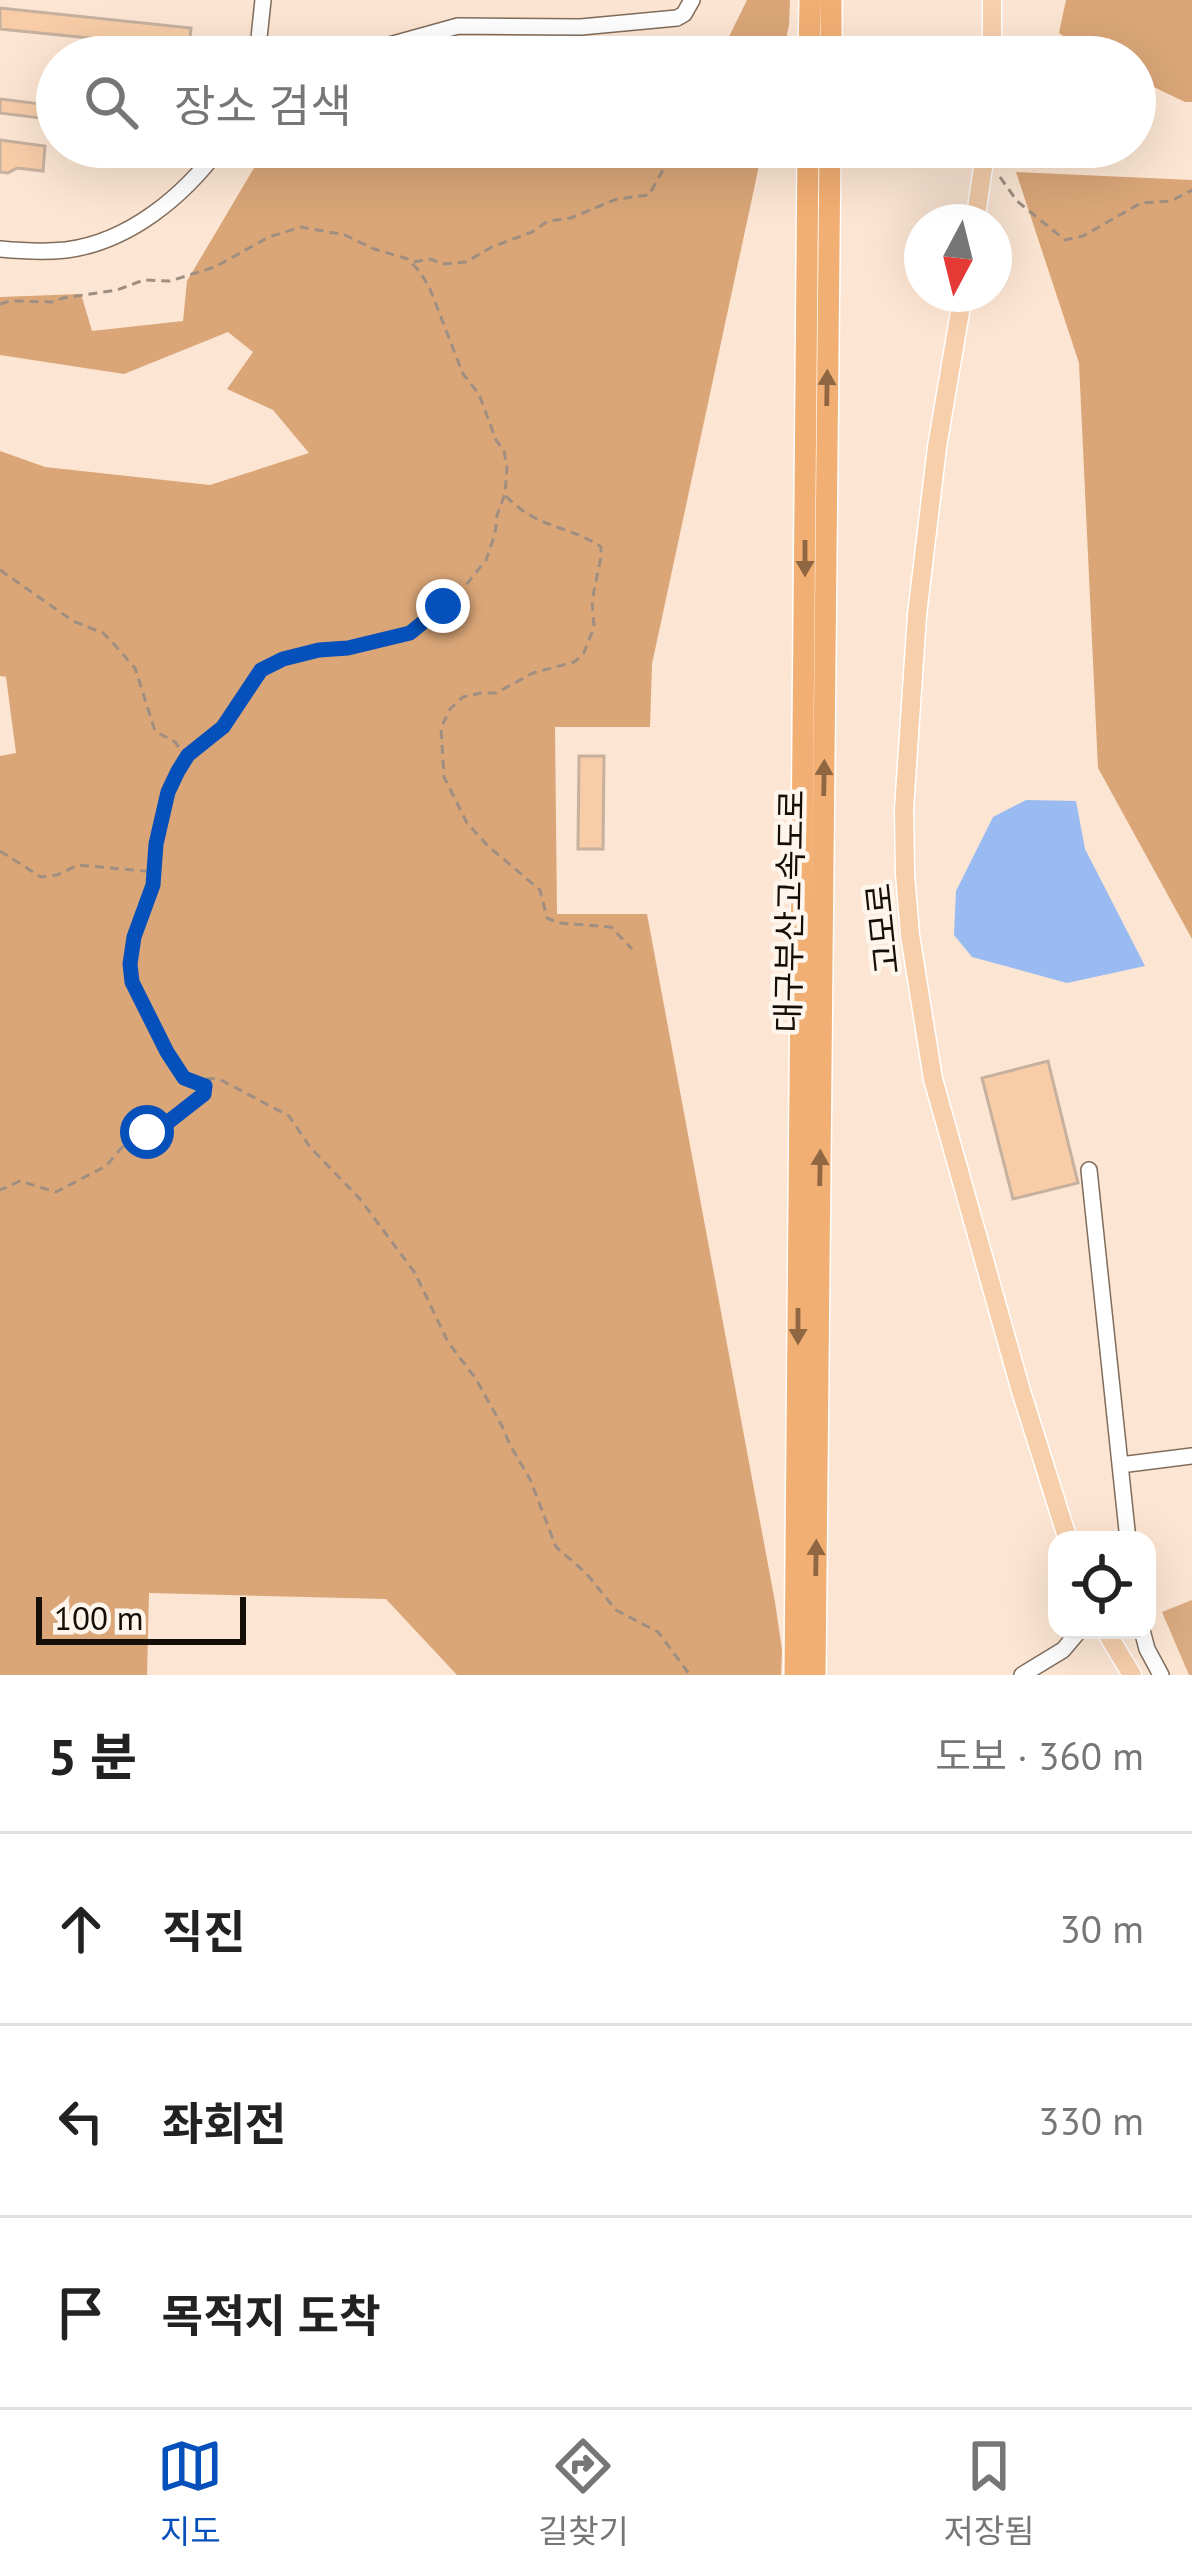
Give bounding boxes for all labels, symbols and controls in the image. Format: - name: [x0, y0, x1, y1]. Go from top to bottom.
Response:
- search box: [36, 36, 1156, 168]
- icon: search: [78, 69, 144, 135]
- text: 장소 검색: [174, 76, 352, 134]
- north arrow: [904, 204, 1012, 312]
- one-way arrow: [818, 368, 837, 406]
- one-way arrow: [795, 540, 815, 578]
- route end: [416, 579, 470, 633]
- one-way arrow: [814, 758, 834, 796]
- street label: 대구부산고속도로: [765, 789, 813, 1033]
- street label: 고모로: [856, 881, 908, 977]
- route start: [120, 1105, 174, 1159]
- one-way arrow: [810, 1148, 830, 1186]
- one-way arrow: [788, 1308, 808, 1346]
- map controls: [1048, 1531, 1156, 1639]
- button: locate: [1048, 1531, 1156, 1639]
- one-way arrow: [806, 1538, 826, 1576]
- scale bar: [36, 1591, 246, 1644]
- text: 100 m: [54, 1596, 144, 1639]
- text: 5 분: [48, 1723, 137, 1789]
- text: 도보 · 360 m: [935, 1730, 1144, 1781]
- icon: ahead: [48, 1896, 114, 1962]
- text: 직진: [162, 1902, 245, 1960]
- text: 30 m: [1059, 1903, 1144, 1954]
- icon: left: [48, 2088, 114, 2154]
- text: 좌회전: [162, 2094, 286, 2152]
- text: 330 m: [1038, 2095, 1144, 2146]
- icon: arrive: [48, 2280, 114, 2346]
- text: 목적지 도착: [162, 2286, 380, 2344]
- tab: 지도: [157, 2433, 223, 2553]
- tab: 길찾기: [538, 2433, 629, 2553]
- tab: 저장됨: [944, 2433, 1035, 2553]

